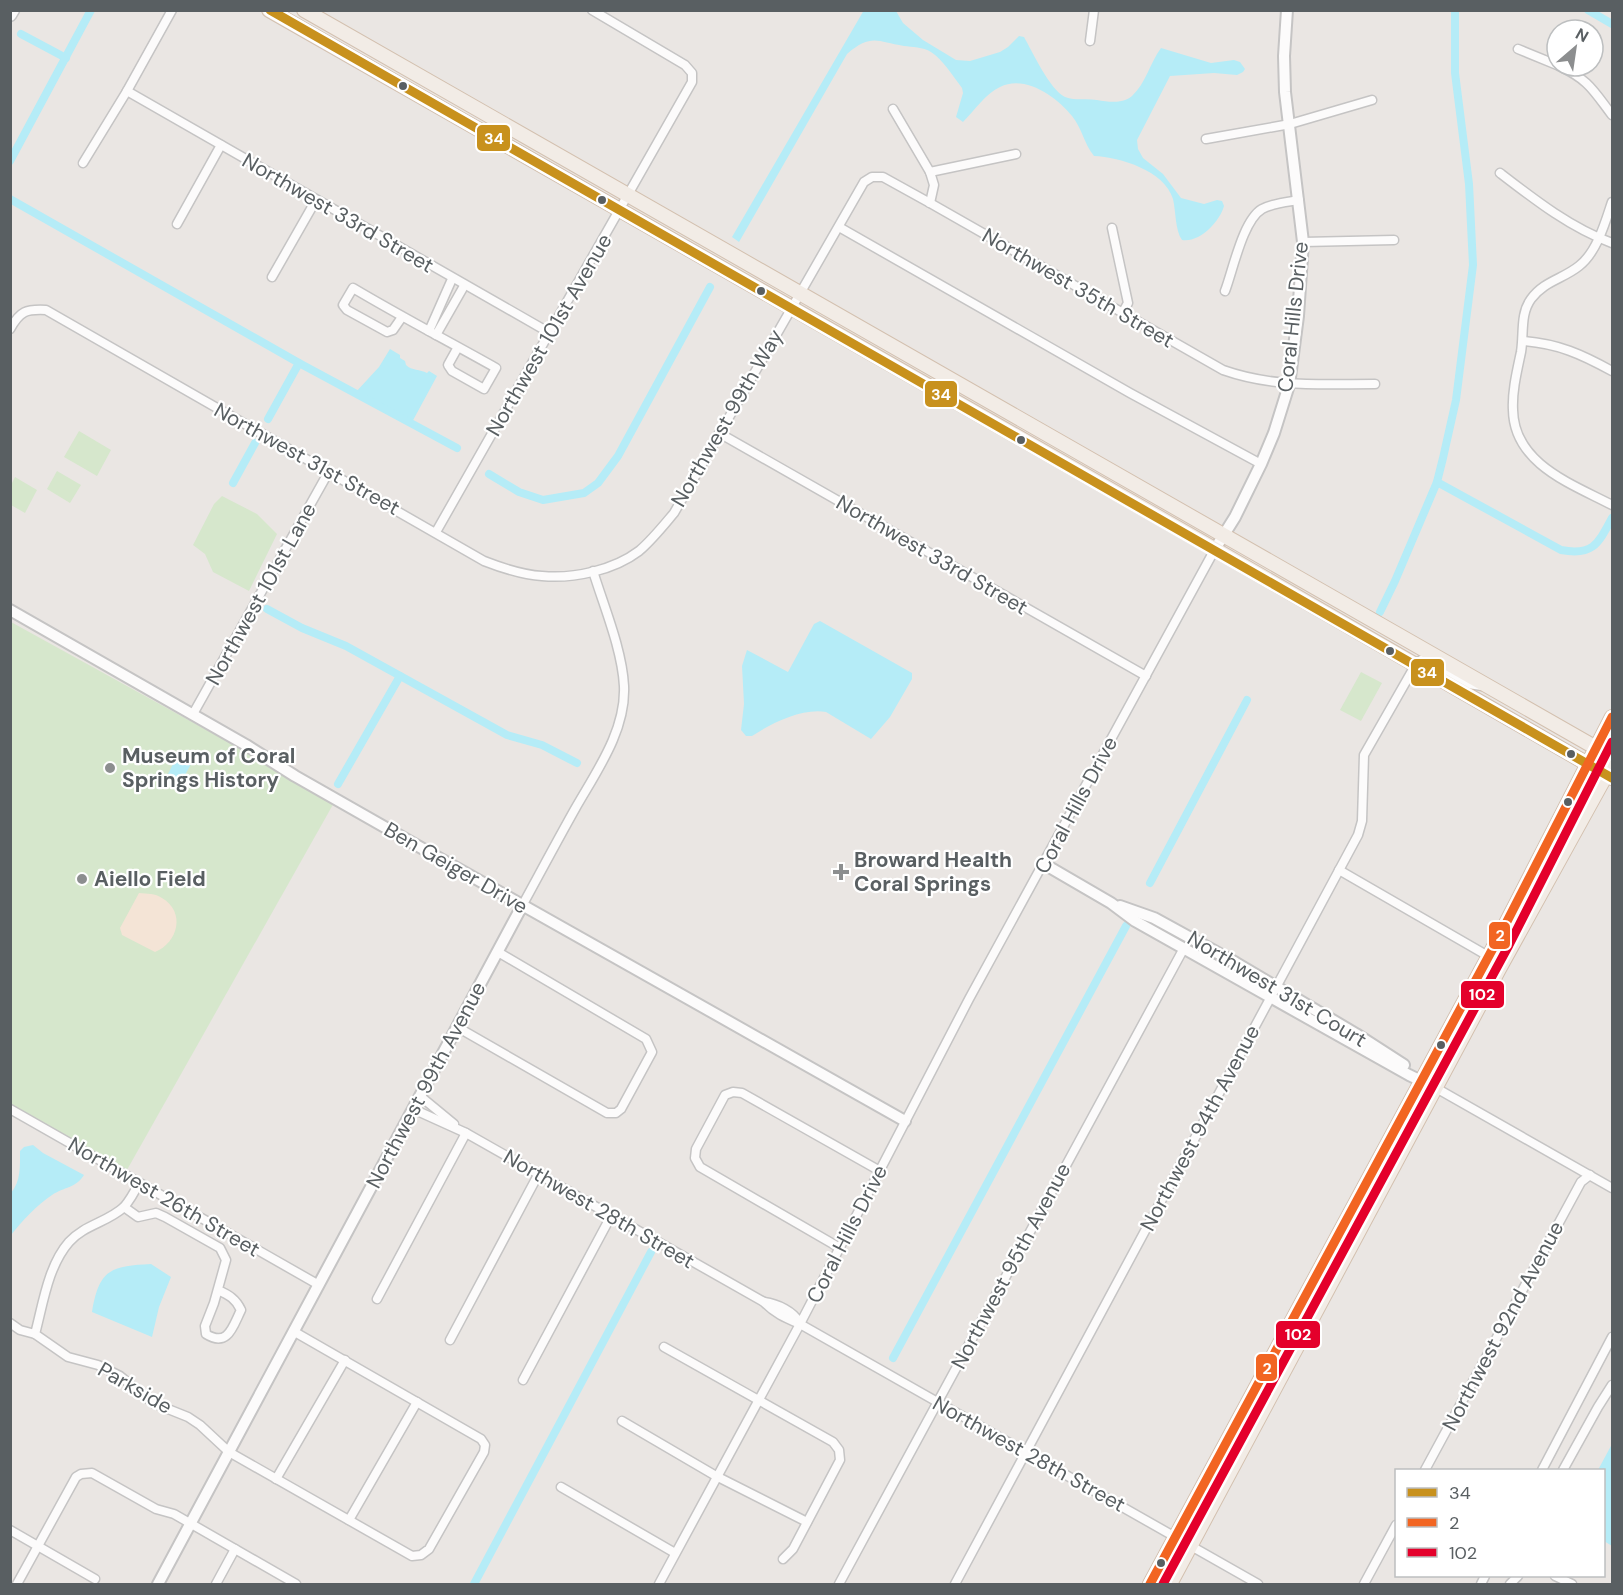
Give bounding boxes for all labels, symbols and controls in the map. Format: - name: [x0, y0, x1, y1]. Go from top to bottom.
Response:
- north arrow: [1545, 18, 1605, 78]
- text: N: [1572, 23, 1592, 47]
- unlabelled marker: [397, 80, 409, 92]
- line badge: 34: [476, 124, 511, 152]
- text: 34: [484, 128, 504, 149]
- street label: Northwest 33rd Street: [237, 147, 439, 279]
- unlabelled marker: [596, 194, 608, 206]
- street label: Northwest 35th Street: [977, 222, 1179, 354]
- street label: Northwest 101st Avenue: [480, 229, 618, 441]
- street label: Coral Hills Drive: [1271, 240, 1315, 394]
- unlabelled marker: [755, 285, 767, 297]
- street label: Northwest 99th Way: [665, 324, 789, 512]
- line badge: 34: [924, 380, 958, 408]
- text: 34: [931, 384, 951, 405]
- street label: Northwest 31st Street: [209, 396, 405, 522]
- unlabelled marker: [1015, 434, 1027, 446]
- street label: Northwest 33rd Street: [831, 489, 1033, 621]
- street label: Northwest 101st Lane: [199, 498, 323, 690]
- unlabelled marker: [1384, 645, 1396, 657]
- line badge: 34: [1410, 658, 1445, 687]
- text: 34: [1417, 662, 1437, 683]
- street label: Coral Hills Drive: [1028, 731, 1124, 878]
- place label: Museum of Coral Springs History: [122, 742, 295, 794]
- unlabelled marker: [1565, 748, 1577, 760]
- marker: Museum of Coral Springs History: [103, 761, 117, 775]
- unlabelled marker: [1562, 796, 1574, 808]
- street label: Ben Geiger Drive: [379, 816, 533, 921]
- place label: Broward Health Coral Springs: [854, 846, 1012, 898]
- marker: Broward Health Coral Springs: [832, 863, 850, 881]
- place label: Aiello Field: [94, 865, 206, 893]
- marker: Aiello Field: [75, 872, 89, 886]
- line badge: 2: [1488, 921, 1511, 950]
- street label: Northwest 31st Court: [1182, 924, 1372, 1054]
- text: 2: [1495, 925, 1505, 946]
- street label: Northwest 99th Avenue: [360, 977, 492, 1193]
- line badge: 102: [1460, 980, 1505, 1009]
- text: 102: [1469, 984, 1495, 1005]
- street label: Northwest 94th Avenue: [1134, 1020, 1266, 1236]
- unlabelled marker: [1435, 1039, 1447, 1051]
- street label: Northwest 26th Street: [63, 1131, 265, 1263]
- street label: Northwest 28th Street: [498, 1143, 700, 1275]
- street label: Northwest 95th Avenue: [945, 1158, 1077, 1374]
- street label: Coral Hills Drive: [800, 1160, 894, 1308]
- street label: Northwest 92nd Avenue: [1436, 1216, 1570, 1436]
- line badge: 102: [1275, 1320, 1321, 1349]
- text: 102: [1285, 1324, 1311, 1345]
- line badge: 2: [1255, 1353, 1278, 1382]
- street label: Parkside: [93, 1355, 177, 1421]
- text: 2: [1262, 1358, 1272, 1379]
- street label: Northwest 28th Street: [928, 1389, 1130, 1519]
- legend: [1395, 1469, 1605, 1577]
- text: 34: [1449, 1481, 1471, 1505]
- text: 2: [1449, 1511, 1459, 1535]
- text: 102: [1449, 1541, 1477, 1565]
- unlabelled marker: [1155, 1557, 1167, 1569]

